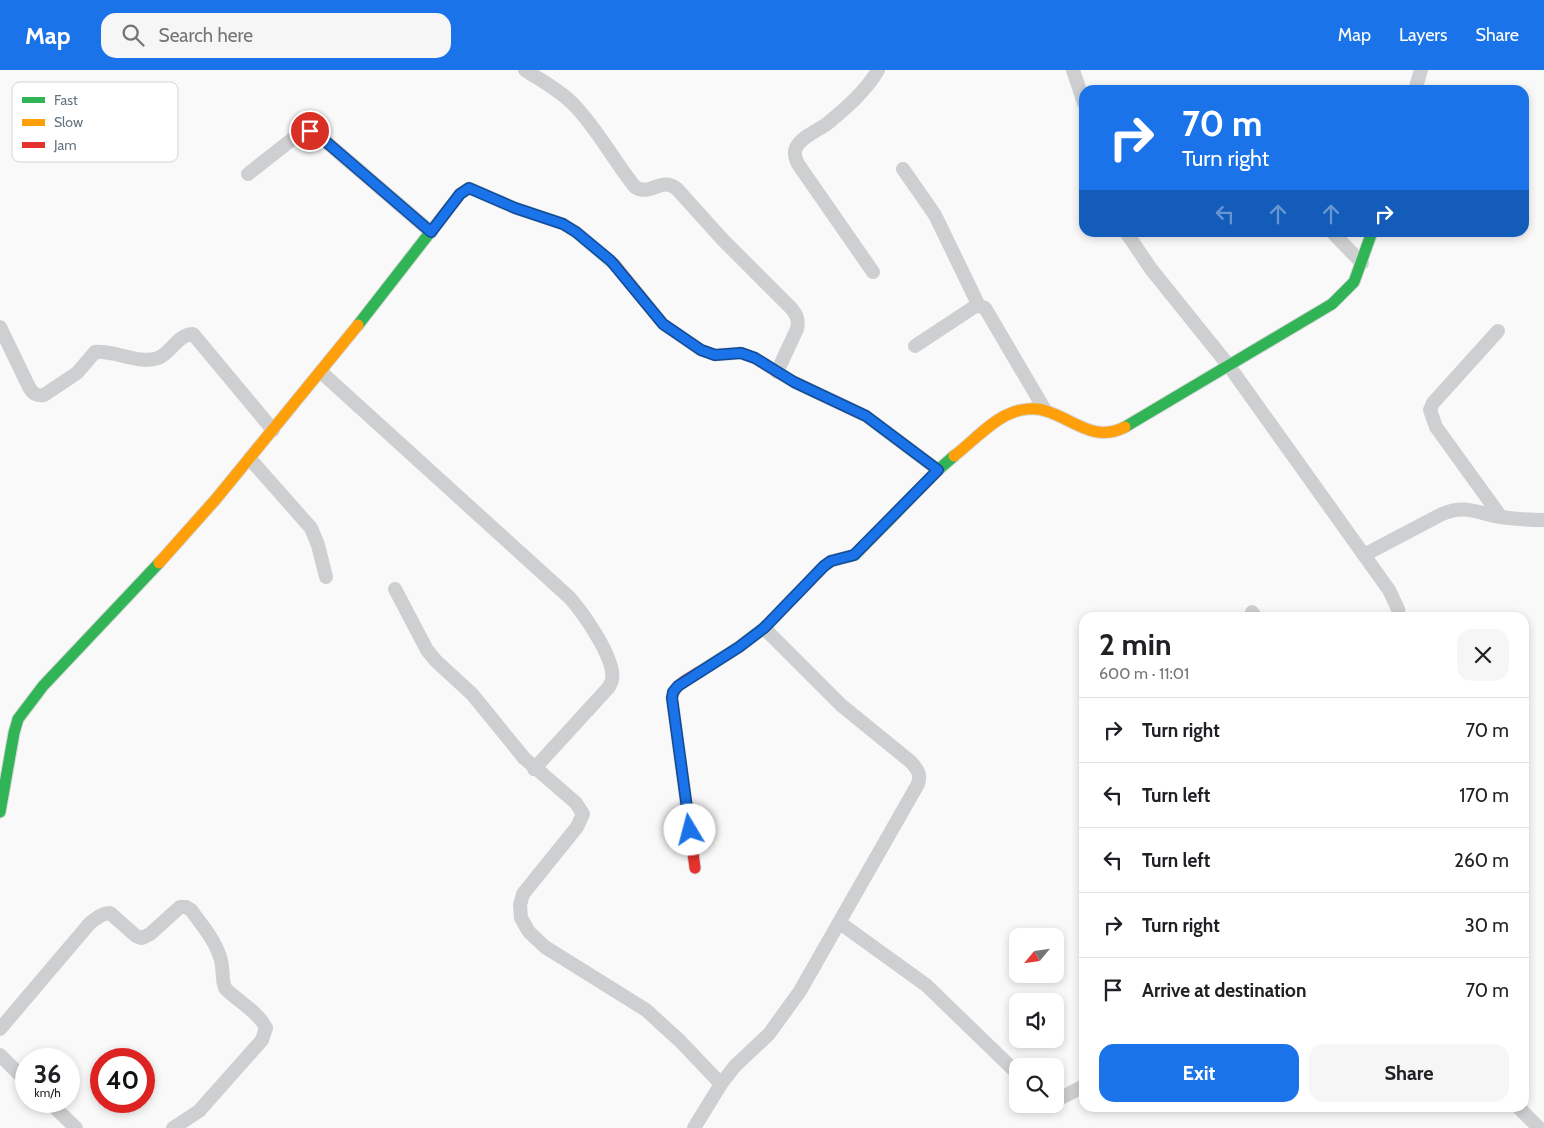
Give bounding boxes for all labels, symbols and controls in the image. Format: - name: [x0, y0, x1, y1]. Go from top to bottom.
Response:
- search box: [101, 13, 451, 58]
- text: Map: [25, 21, 71, 50]
- icon: search: [119, 21, 147, 49]
- text: Search here: [159, 24, 253, 47]
- text: Map: [1338, 24, 1371, 46]
- text: Layers: [1399, 24, 1448, 46]
- text: Share: [1476, 24, 1519, 46]
- legend: [12, 82, 178, 162]
- text: Fast: [54, 91, 78, 109]
- text: 70 m: [1182, 102, 1263, 145]
- icon: right: [1099, 105, 1164, 170]
- pin: [289, 110, 331, 152]
- text: Slow: [54, 113, 83, 131]
- icon: arrive: [296, 117, 324, 145]
- text: Jam: [53, 136, 76, 154]
- text: Turn right: [1182, 145, 1269, 172]
- icon: left: [1211, 200, 1239, 228]
- icon: ahead: [1264, 200, 1292, 228]
- icon: ahead: [1317, 200, 1345, 228]
- icon: right: [1370, 200, 1398, 228]
- text: 2 min: [1099, 626, 1171, 663]
- button: close: [1457, 629, 1509, 681]
- text: 600 m · 11:01: [1099, 664, 1189, 683]
- icon: right: [1099, 716, 1127, 744]
- text: Turn right: [1142, 719, 1220, 742]
- text: 70 m: [1465, 719, 1509, 742]
- icon: left: [1099, 781, 1127, 809]
- text: Turn left: [1142, 784, 1210, 807]
- text: 170 m: [1459, 784, 1509, 807]
- position arrow: [663, 803, 715, 855]
- icon: left: [1099, 846, 1127, 874]
- text: Turn left: [1142, 849, 1210, 872]
- text: 260 m: [1454, 849, 1509, 872]
- icon: right: [1099, 911, 1127, 939]
- text: Turn right: [1142, 914, 1220, 937]
- text: 30 m: [1465, 914, 1509, 937]
- north arrow: [1009, 928, 1064, 982]
- map controls: [1009, 928, 1064, 1113]
- icon: arrive: [1099, 976, 1127, 1004]
- text: Arrive at destination: [1142, 979, 1306, 1002]
- text: 70 m: [1465, 979, 1509, 1002]
- button: sound: [1009, 993, 1064, 1048]
- button: Exit: [1099, 1044, 1299, 1102]
- button: Share: [1309, 1044, 1509, 1102]
- speed limit sign: 40: [90, 1048, 155, 1113]
- button: search: [1009, 1058, 1064, 1113]
- text: 36: [34, 1059, 61, 1089]
- text: km/h: [34, 1085, 61, 1100]

